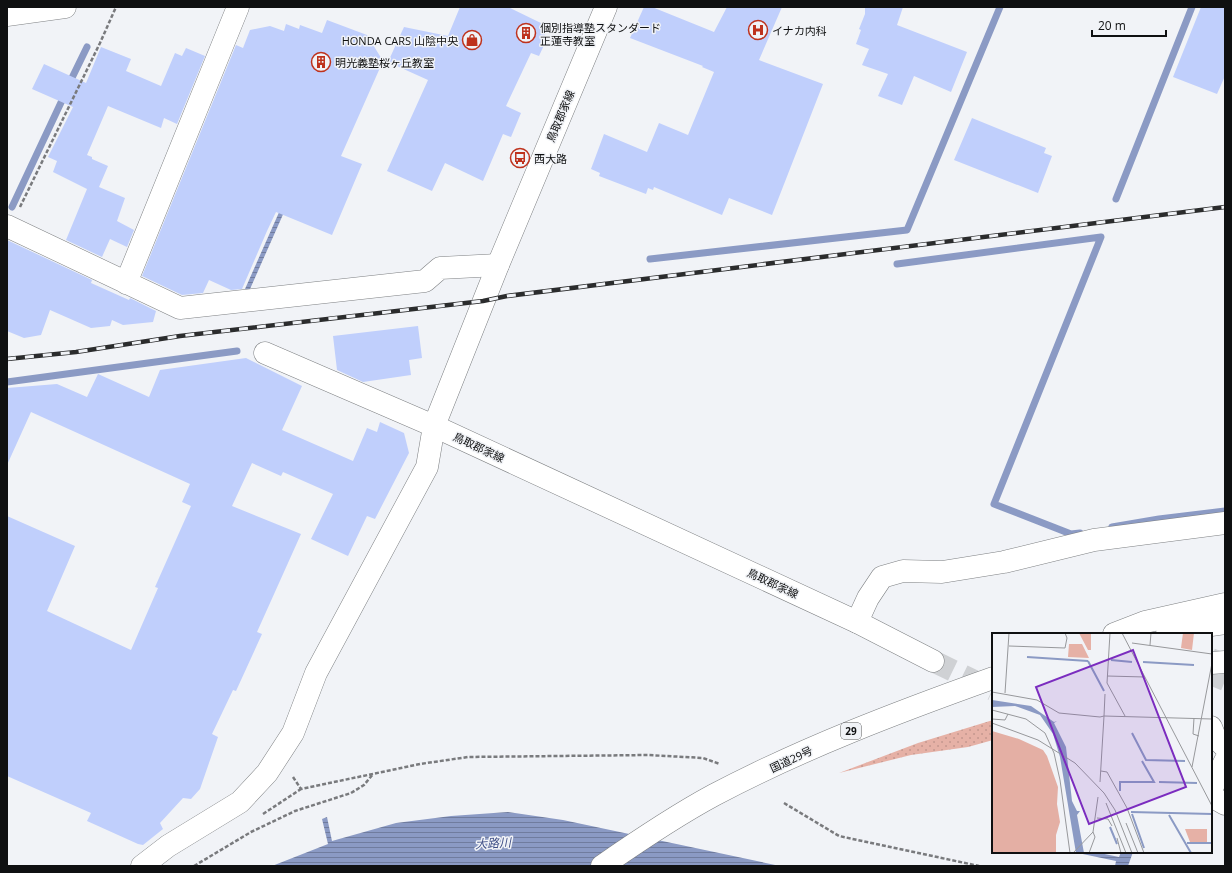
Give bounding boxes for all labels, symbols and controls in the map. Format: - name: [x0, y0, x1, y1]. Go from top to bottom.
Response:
- scale bar: [1092, 12, 1166, 38]
- text: 20 m: [1098, 17, 1126, 34]
- hospital icon: イナカ内科: [747, 19, 769, 41]
- place label: 個別指導塾スタンダード 正蓮寺教室: [540, 20, 661, 48]
- building icon: 個別指導塾スタンダード 正蓮寺教室: [515, 22, 537, 44]
- place label: イナカ内科: [772, 23, 827, 38]
- shop icon: HONDA CARS 山陰中央: [461, 29, 483, 51]
- place label: HONDA CARS 山陰中央: [342, 33, 459, 48]
- building icon: 明光義塾桜ヶ丘教室: [310, 51, 332, 73]
- place label: 明光義塾桜ヶ丘教室: [335, 55, 434, 70]
- street label: 鳥取郡家線: [542, 88, 578, 144]
- bus stop icon: 西大路: [509, 147, 531, 169]
- place label: 西大路: [534, 151, 567, 166]
- street label: 鳥取郡家線: [451, 429, 507, 465]
- street label: 鳥取郡家線: [745, 565, 801, 601]
- inset map: [992, 633, 1212, 853]
- road number: 29: [841, 723, 861, 739]
- street label: 国道29号: [767, 743, 815, 775]
- water label: 大路川: [475, 833, 513, 852]

